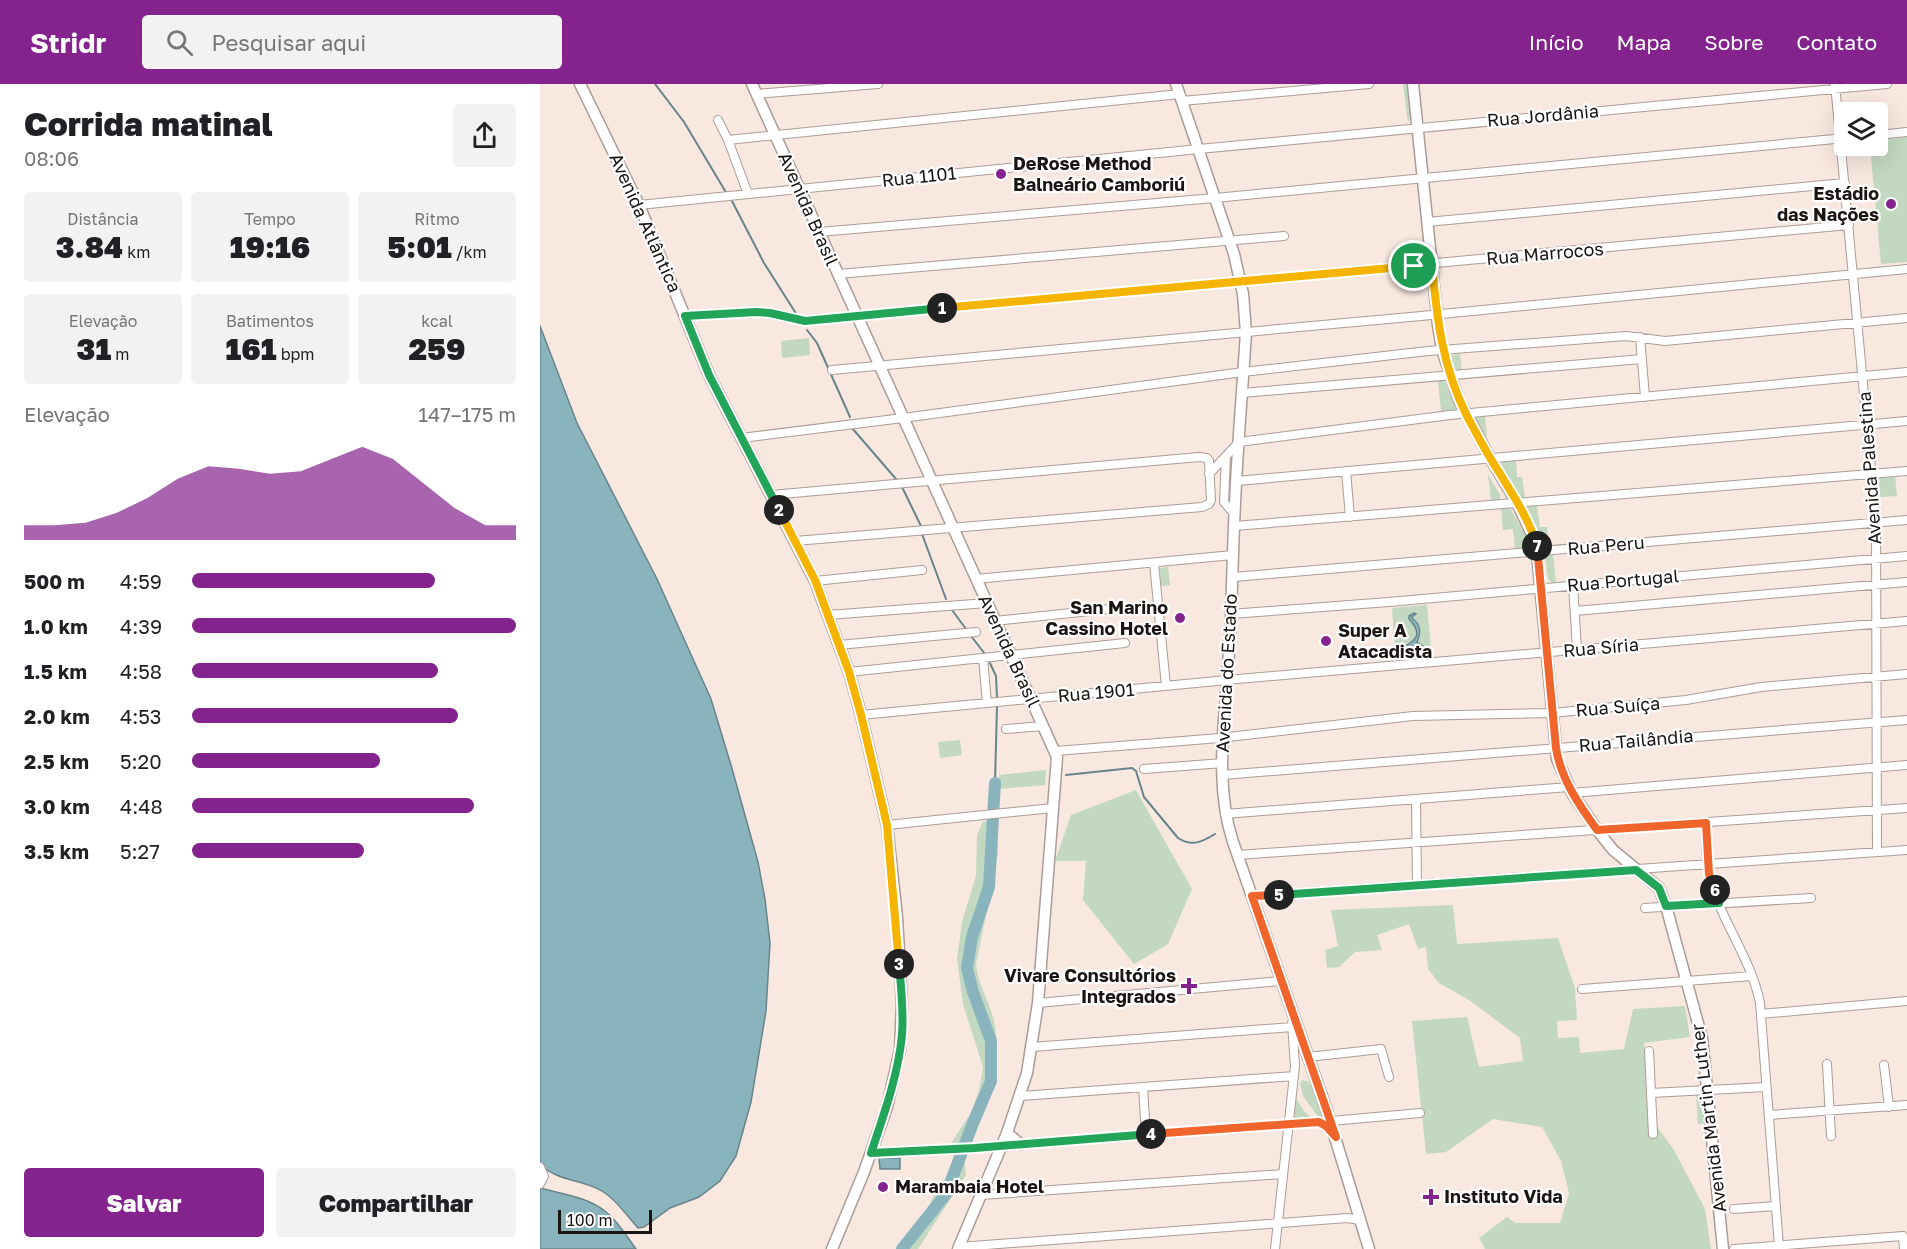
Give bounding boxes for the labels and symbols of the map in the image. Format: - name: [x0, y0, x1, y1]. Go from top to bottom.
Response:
- street label: Rua Jordânia: [1486, 99, 1600, 131]
- street label: Avenida Brasil: [774, 148, 844, 269]
- street label: Avenida Atlântica: [605, 150, 686, 296]
- place label: DeRose Method Balneário Camboriú: [1013, 152, 1185, 195]
- street label: Rua 1101: [881, 161, 958, 191]
- marker: DeRose Method Balneário Camboriú: [994, 167, 1008, 181]
- place label: Estádio das Nações: [1777, 182, 1879, 225]
- marker: Estádio das Nações: [1884, 197, 1898, 211]
- street label: Rua Marrocos: [1485, 237, 1605, 269]
- pin: [1388, 240, 1439, 291]
- pin: 1: [927, 293, 957, 323]
- street label: Avenida Palestina: [1853, 391, 1885, 545]
- pin: 2: [764, 495, 794, 525]
- pin: 7: [1522, 531, 1552, 561]
- street label: Rua Peru: [1566, 531, 1645, 559]
- street label: Rua Portugal: [1566, 564, 1680, 596]
- street label: Avenida Brasil: [974, 591, 1046, 711]
- street label: Avenida do Estado: [1211, 593, 1241, 753]
- place label: San Marino Cassino Hotel: [1045, 596, 1168, 639]
- marker: San Marino Cassino Hotel: [1173, 611, 1187, 625]
- place label: Super A Atacadista: [1338, 619, 1432, 662]
- street label: Rua Síria: [1562, 633, 1640, 661]
- marker: Super A Atacadista: [1319, 634, 1333, 648]
- street label: Rua 1901: [1057, 678, 1135, 706]
- street label: Rua Suíça: [1575, 691, 1661, 721]
- street label: Rua Tailândia: [1578, 724, 1694, 756]
- pin: 6: [1700, 875, 1730, 905]
- pin: 5: [1264, 880, 1294, 910]
- pin: 3: [884, 949, 914, 979]
- place label: Vivare Consultórios Integrados: [1004, 964, 1176, 1007]
- marker: Vivare Consultórios Integrados: [1180, 977, 1198, 995]
- street label: Avenida Martin Luther: [1686, 1023, 1730, 1214]
- pin: 4: [1136, 1119, 1166, 1149]
- place label: Marambaia Hotel: [895, 1175, 1044, 1197]
- marker: Marambaia Hotel: [876, 1180, 890, 1194]
- place label: Instituto Vida: [1444, 1185, 1563, 1207]
- marker: Instituto Vida: [1422, 1188, 1440, 1206]
- scale bar: [558, 1207, 652, 1234]

